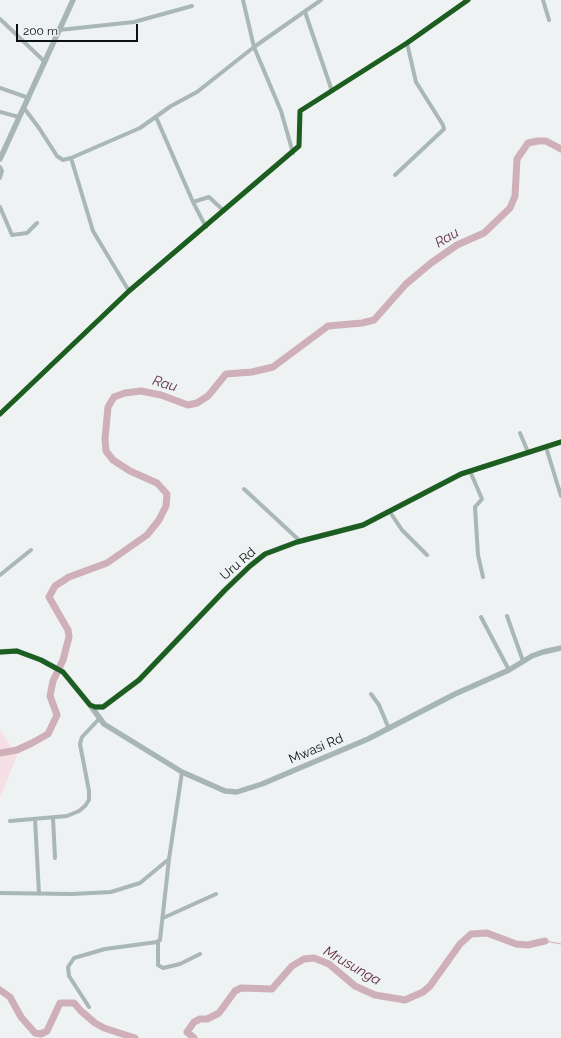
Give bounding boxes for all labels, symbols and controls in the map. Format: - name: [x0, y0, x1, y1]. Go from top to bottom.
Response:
- scale bar: [18, 16, 140, 42]
- text: 200 m: [23, 24, 58, 38]
- water label: Rau: [432, 224, 462, 252]
- water label: Rau: [151, 372, 179, 396]
- street label: Uru Rd: [217, 544, 259, 584]
- street label: Mwasi Rd: [286, 731, 346, 767]
- water label: Mrusunga: [320, 943, 384, 989]

